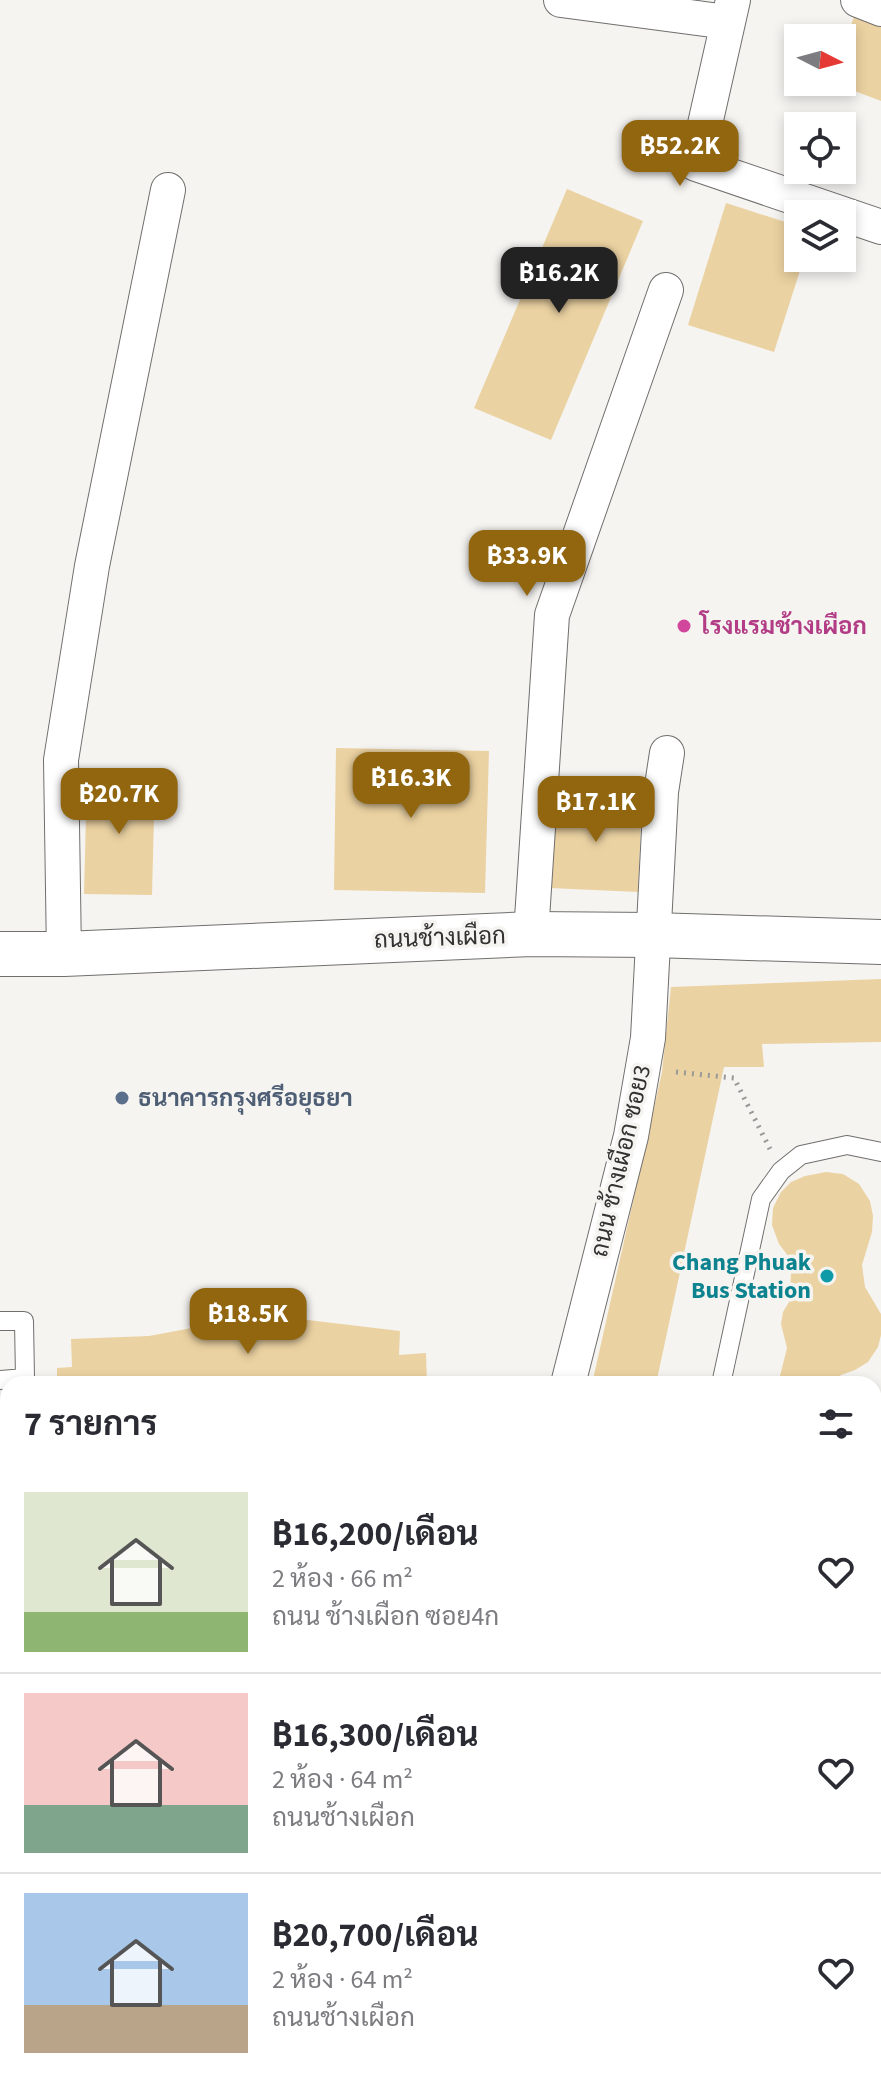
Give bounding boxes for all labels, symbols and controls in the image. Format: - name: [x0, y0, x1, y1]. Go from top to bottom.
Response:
- north arrow: [784, 24, 856, 96]
- map controls: [784, 24, 856, 272]
- button: locate: [784, 112, 856, 184]
- pin: ฿52.2K: [615, 120, 745, 188]
- text: ฿52.2K: [640, 127, 720, 164]
- button: layers: [784, 200, 856, 272]
- pin: ฿16.2K: [494, 247, 624, 315]
- text: ฿16.2K: [519, 254, 599, 291]
- pin: ฿33.9K: [462, 530, 592, 598]
- text: ฿33.9K: [487, 537, 567, 574]
- place label: โรงแรมช้างเผือก: [698, 609, 867, 644]
- marker: โรงแรมช้างเผือก: [675, 617, 693, 635]
- pin: ฿16.3K: [346, 752, 476, 820]
- text: ฿16.3K: [371, 759, 451, 796]
- pin: ฿20.7K: [54, 768, 184, 836]
- text: ฿20.7K: [79, 775, 159, 812]
- pin: ฿17.1K: [531, 776, 661, 844]
- text: ฿17.1K: [556, 783, 636, 820]
- street label: ถนนช้างเผือก: [373, 918, 507, 958]
- street label: ถนน ช้างเผือก ซอย3: [582, 1062, 660, 1260]
- place label: ธนาคารกรุงศรีอยุธยา: [138, 1081, 353, 1116]
- marker: ธนาคารกรุงศรีอยุธยา: [113, 1089, 131, 1107]
- place label: Chang Phuak Bus Station: [672, 1245, 812, 1308]
- marker: Chang Phuak Bus Station: [818, 1267, 836, 1285]
- pin: ฿18.5K: [183, 1288, 313, 1356]
- text: ฿18.5K: [208, 1295, 288, 1332]
- text: 7 รายการ: [24, 1400, 158, 1449]
- icon: filters: [814, 1402, 858, 1446]
- text: ฿16,200/เดือน: [272, 1510, 478, 1559]
- icon: home: [88, 1524, 184, 1620]
- icon: heart: [814, 1550, 858, 1594]
- text: 2 ห้อง · 66 m²: [272, 1560, 413, 1597]
- text: ถนน ช้างเผือก ซอย4ก: [272, 1598, 499, 1635]
- text: ฿16,300/เดือน: [272, 1711, 478, 1760]
- icon: home: [88, 1725, 184, 1821]
- icon: heart: [814, 1751, 858, 1795]
- text: 2 ห้อง · 64 m²: [272, 1761, 413, 1798]
- text: ถนนช้างเผือก: [272, 1799, 415, 1836]
- text: ฿20,700/เดือน: [272, 1911, 478, 1960]
- icon: home: [88, 1925, 184, 2021]
- icon: heart: [814, 1951, 858, 1995]
- text: 2 ห้อง · 64 m²: [272, 1961, 413, 1998]
- text: ถนนช้างเผือก: [272, 1999, 415, 2036]

